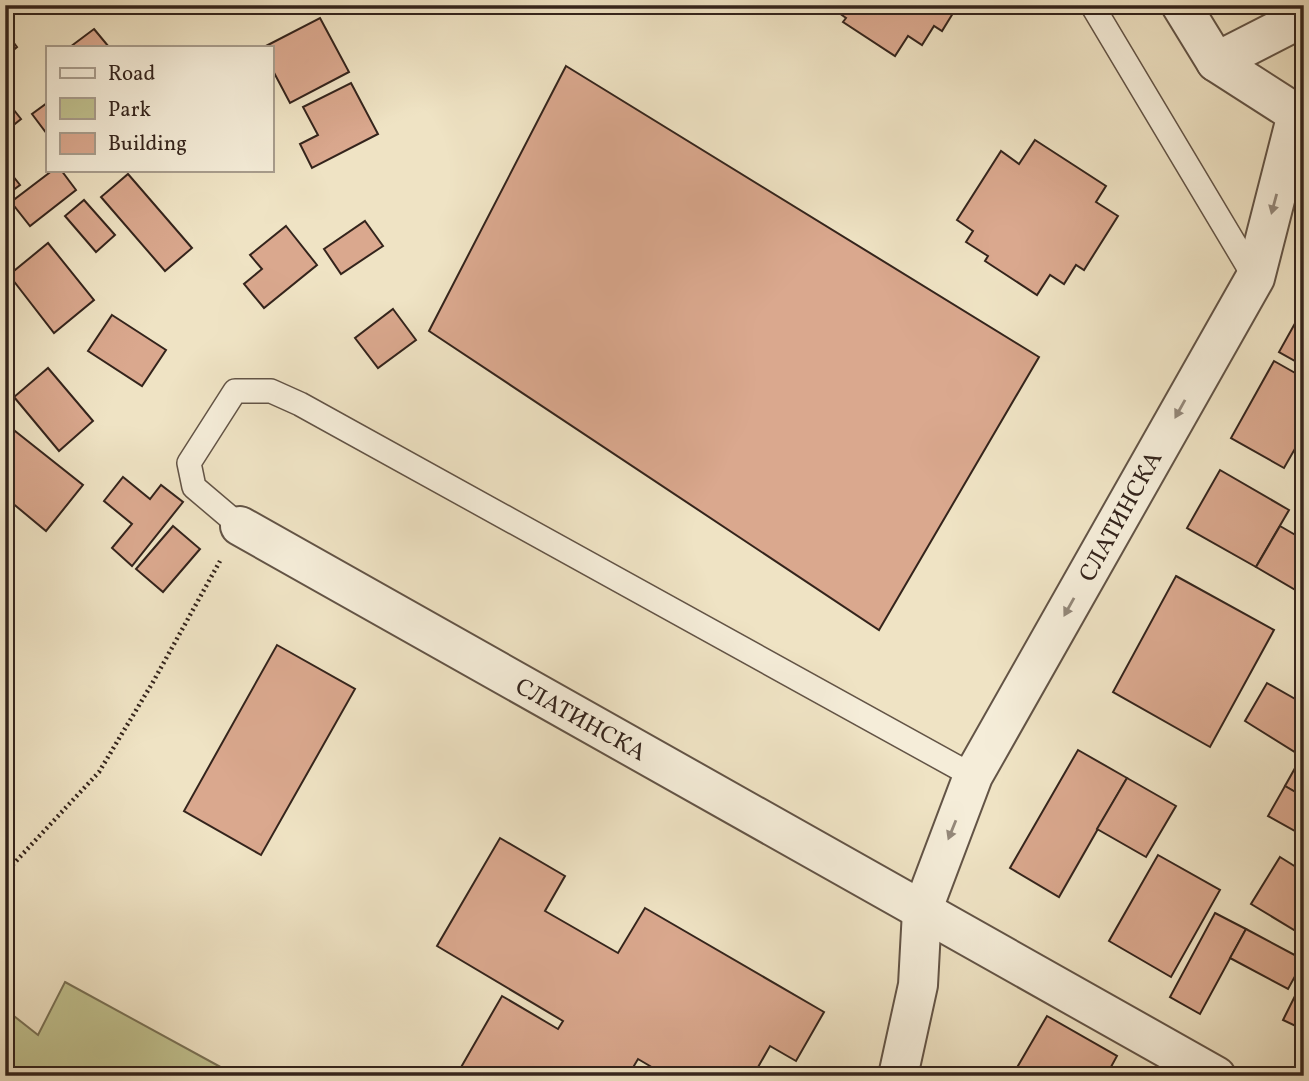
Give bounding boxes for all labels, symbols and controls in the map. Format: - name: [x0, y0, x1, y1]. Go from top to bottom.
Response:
- legend: [46, 46, 273, 172]
- text: Road: [108, 60, 155, 89]
- text: Park: [108, 96, 151, 125]
- text: Building: [108, 130, 187, 159]
- one-way arrow: [1268, 193, 1279, 215]
- one-way arrow: [1174, 400, 1186, 419]
- street label: СЛАТИНСКА: [1072, 445, 1172, 589]
- one-way arrow: [1063, 598, 1075, 617]
- street label: СЛАТИНСКА: [508, 671, 652, 771]
- one-way arrow: [946, 820, 957, 841]

